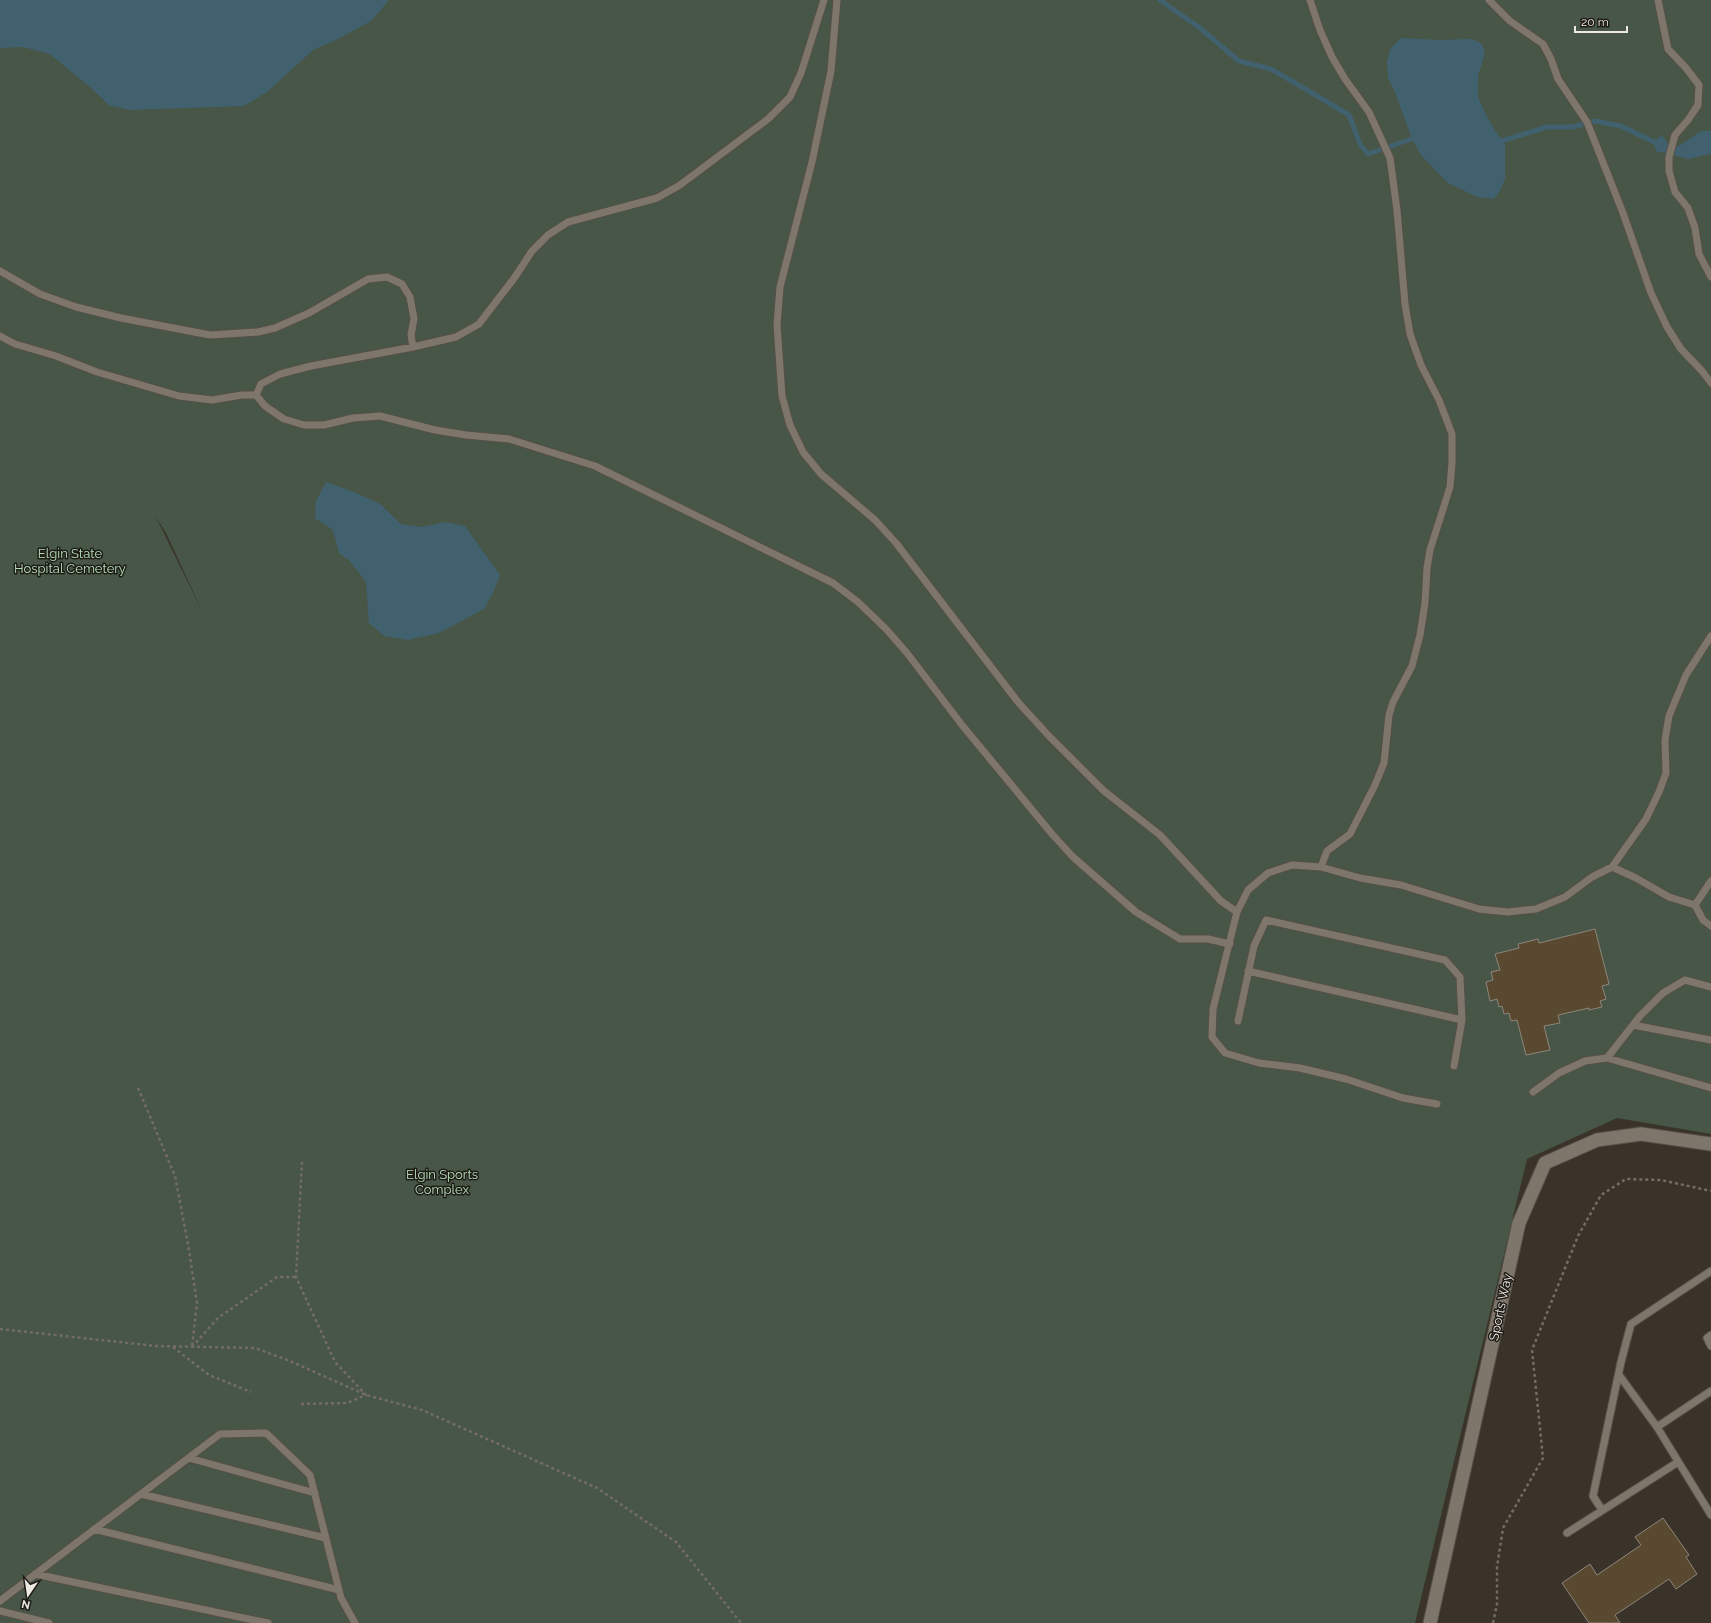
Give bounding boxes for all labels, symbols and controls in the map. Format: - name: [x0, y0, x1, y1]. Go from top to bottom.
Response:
- scale bar: [1575, 8, 1627, 34]
- text: 20 m: [1581, 15, 1609, 29]
- park label: Elgin State Hospital Cemetery: [14, 546, 126, 576]
- park label: Elgin Sports Complex: [406, 1167, 478, 1197]
- street label: Sports Way: [1486, 1272, 1515, 1342]
- north arrow: [8, 1575, 48, 1615]
- text: N: [20, 1597, 31, 1612]

